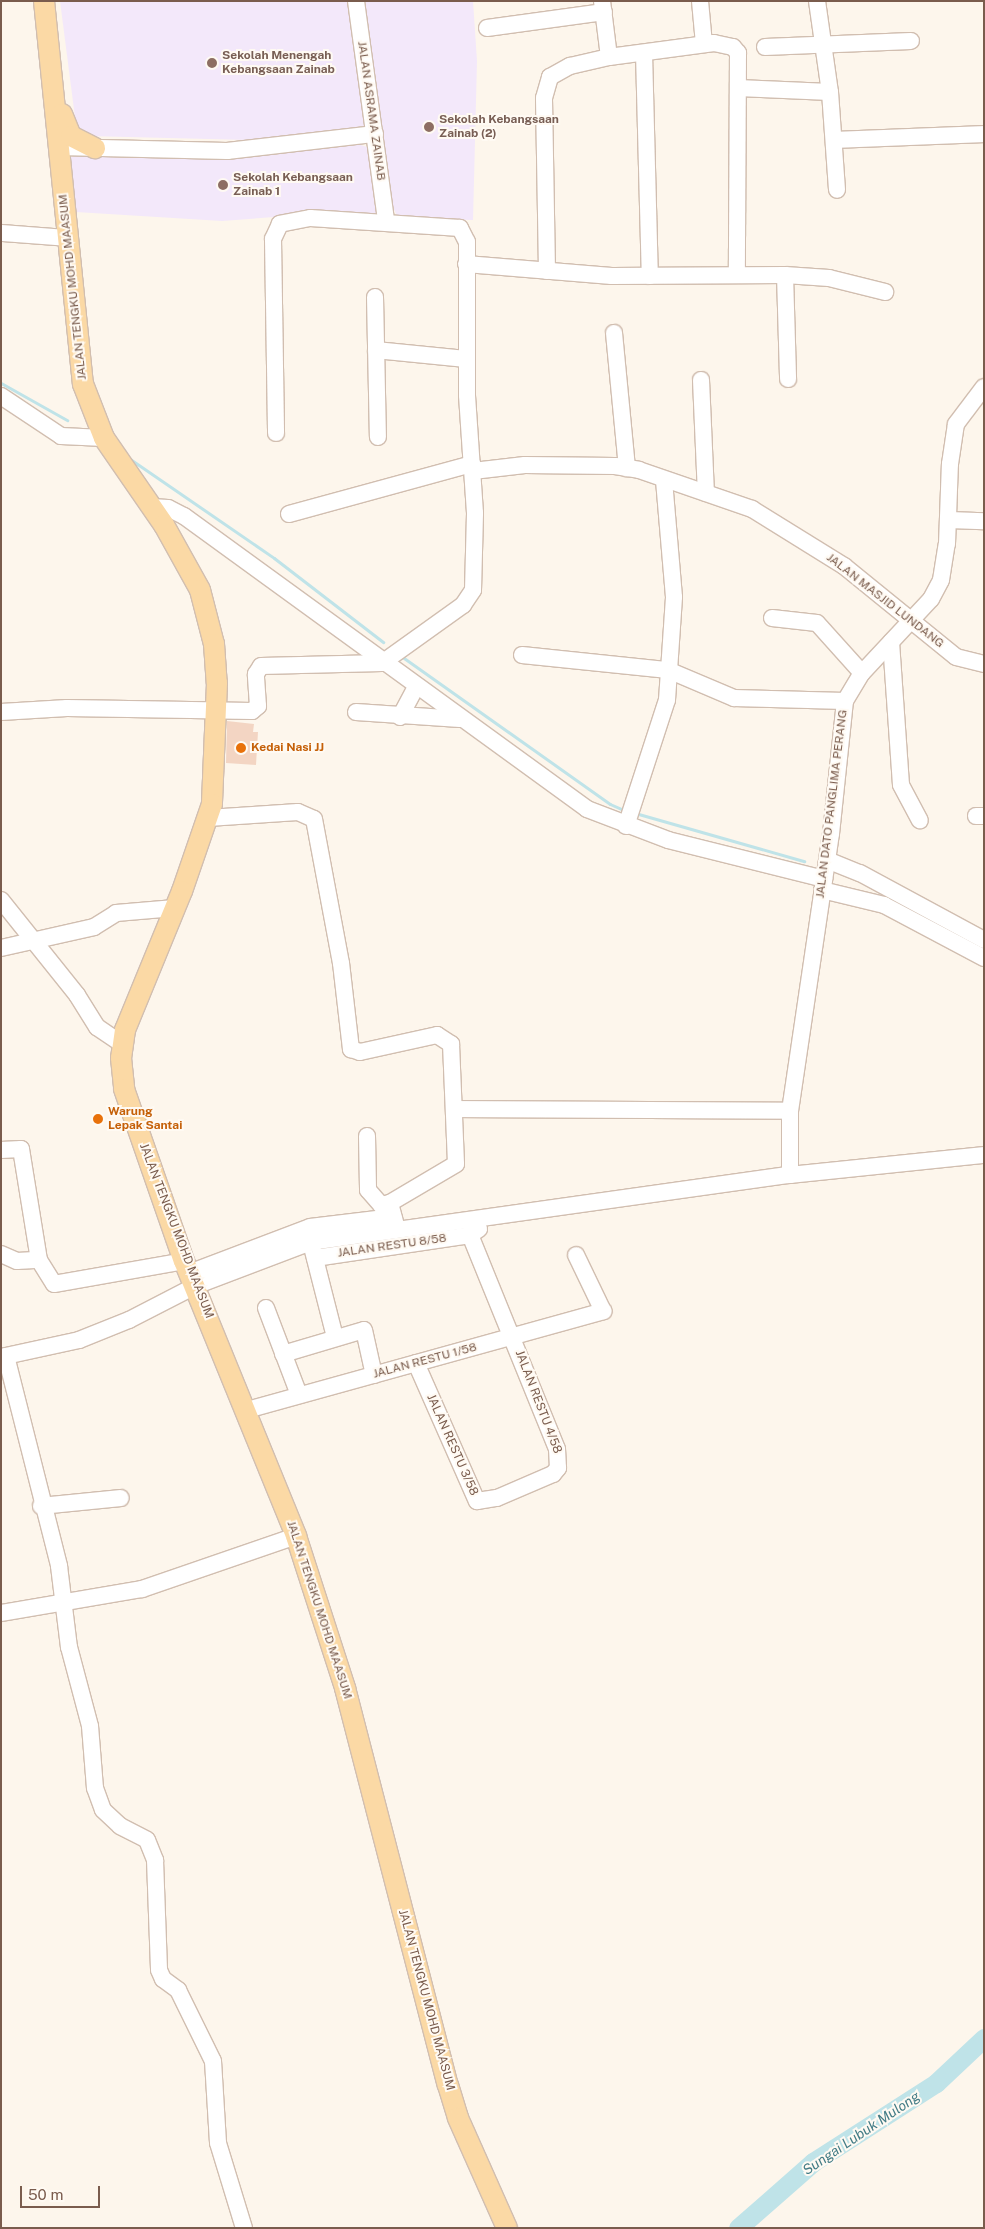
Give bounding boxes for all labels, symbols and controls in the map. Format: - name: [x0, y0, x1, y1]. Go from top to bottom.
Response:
- street label: JALAN ASRAMA ZAINAB: [354, 40, 388, 182]
- place label: Sekolah Menengah Kebangsaan Zainab: [222, 49, 335, 77]
- marker: Sekolah Menengah Kebangsaan Zainab: [206, 57, 218, 69]
- place label: Sekolah Kebangsaan Zainab (2): [439, 113, 559, 141]
- marker: Sekolah Kebangsaan Zainab (2): [423, 121, 435, 133]
- place label: Sekolah Kebangsaan Zainab 1: [233, 171, 353, 199]
- marker: Sekolah Kebangsaan Zainab 1: [217, 179, 229, 191]
- street label: JALAN TENGKU MOHD MAASUM: [56, 193, 90, 381]
- street label: JALAN MASJID LUNDANG: [823, 551, 947, 651]
- street label: JALAN DATO PANGLIMA PERANG: [813, 709, 851, 899]
- place label: Kedai Nasi JJ: [251, 741, 324, 755]
- marker: Kedai Nasi JJ: [235, 742, 247, 754]
- place label: Warung Lepak Santai: [108, 1105, 182, 1133]
- marker: Warung Lepak Santai: [92, 1113, 104, 1125]
- street label: JALAN TENGKU MOHD MAASUM: [136, 1141, 216, 1321]
- street label: JALAN RESTU 8/58: [337, 1231, 447, 1261]
- street label: JALAN RESTU 1/58: [372, 1340, 478, 1382]
- street label: JALAN RESTU 4/58: [512, 1348, 564, 1456]
- street label: JALAN RESTU 3/58: [423, 1392, 481, 1498]
- street label: JALAN TENGKU MOHD MAASUM: [283, 1519, 355, 1701]
- street label: JALAN TENGKU MOHD MAASUM: [395, 1908, 457, 2092]
- water label: Sungai Lubuk Mulong: [799, 2088, 923, 2178]
- scale bar: [22, 2176, 102, 2208]
- text: 50 m: [28, 2186, 63, 2203]

